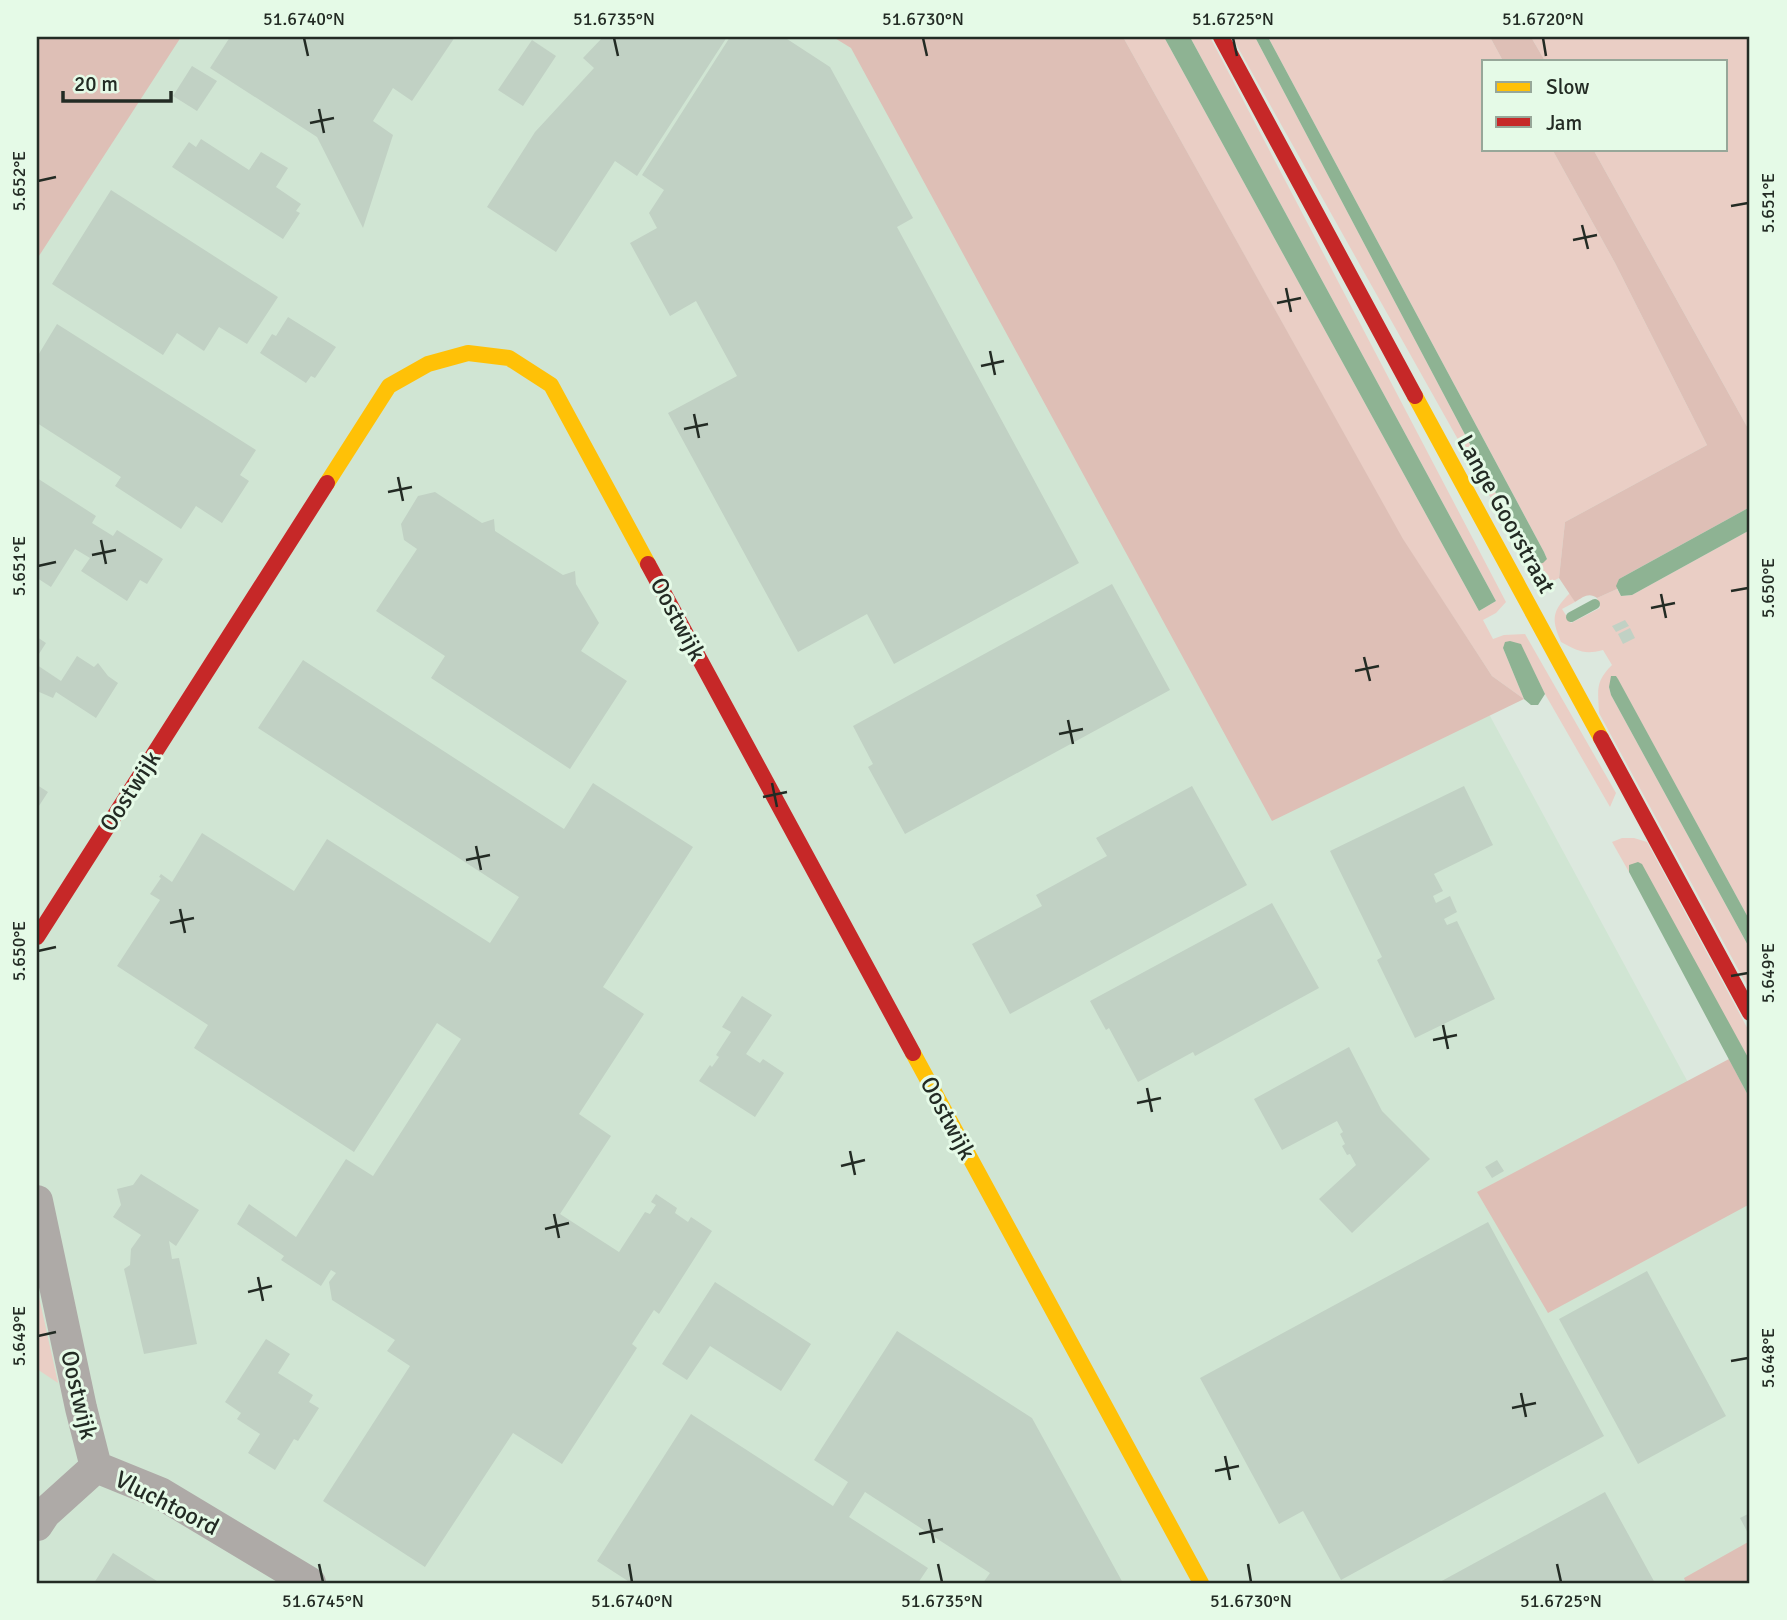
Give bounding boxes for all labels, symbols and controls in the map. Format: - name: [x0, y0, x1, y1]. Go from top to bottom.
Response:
- text: 51.6740°N: [263, 8, 345, 30]
- text: 51.6735°N: [573, 8, 655, 30]
- text: 51.6730°N: [882, 8, 964, 30]
- text: 51.6725°N: [1192, 8, 1274, 30]
- text: 51.6720°N: [1502, 8, 1584, 30]
- scale bar: [63, 60, 172, 104]
- legend: [1482, 60, 1728, 150]
- text: 20 m: [74, 71, 118, 97]
- text: Slow: [1546, 74, 1590, 100]
- text: Jam: [1546, 110, 1582, 136]
- text: 5.652°E: [8, 151, 30, 211]
- text: 5.651°E: [1757, 173, 1779, 233]
- street label: Lange Goorstraat: [1450, 429, 1562, 599]
- text: 5.651°E: [8, 536, 30, 596]
- text: 5.650°E: [1757, 558, 1779, 618]
- street label: Oostwijk: [644, 572, 712, 666]
- street label: Oostwijk: [93, 745, 167, 837]
- text: 5.650°E: [8, 921, 30, 981]
- text: 5.649°E: [1757, 943, 1779, 1003]
- street label: Oostwijk: [914, 1071, 982, 1165]
- text: 5.649°E: [8, 1306, 30, 1366]
- text: 5.648°E: [1757, 1328, 1779, 1388]
- street label: Oostwijk: [54, 1348, 104, 1442]
- street label: Vluchtoord: [110, 1464, 224, 1542]
- text: 51.6745°N: [282, 1590, 364, 1612]
- text: 51.6740°N: [591, 1590, 673, 1612]
- text: 51.6735°N: [901, 1590, 983, 1612]
- text: 51.6730°N: [1210, 1590, 1292, 1612]
- text: 51.6725°N: [1520, 1590, 1602, 1612]

